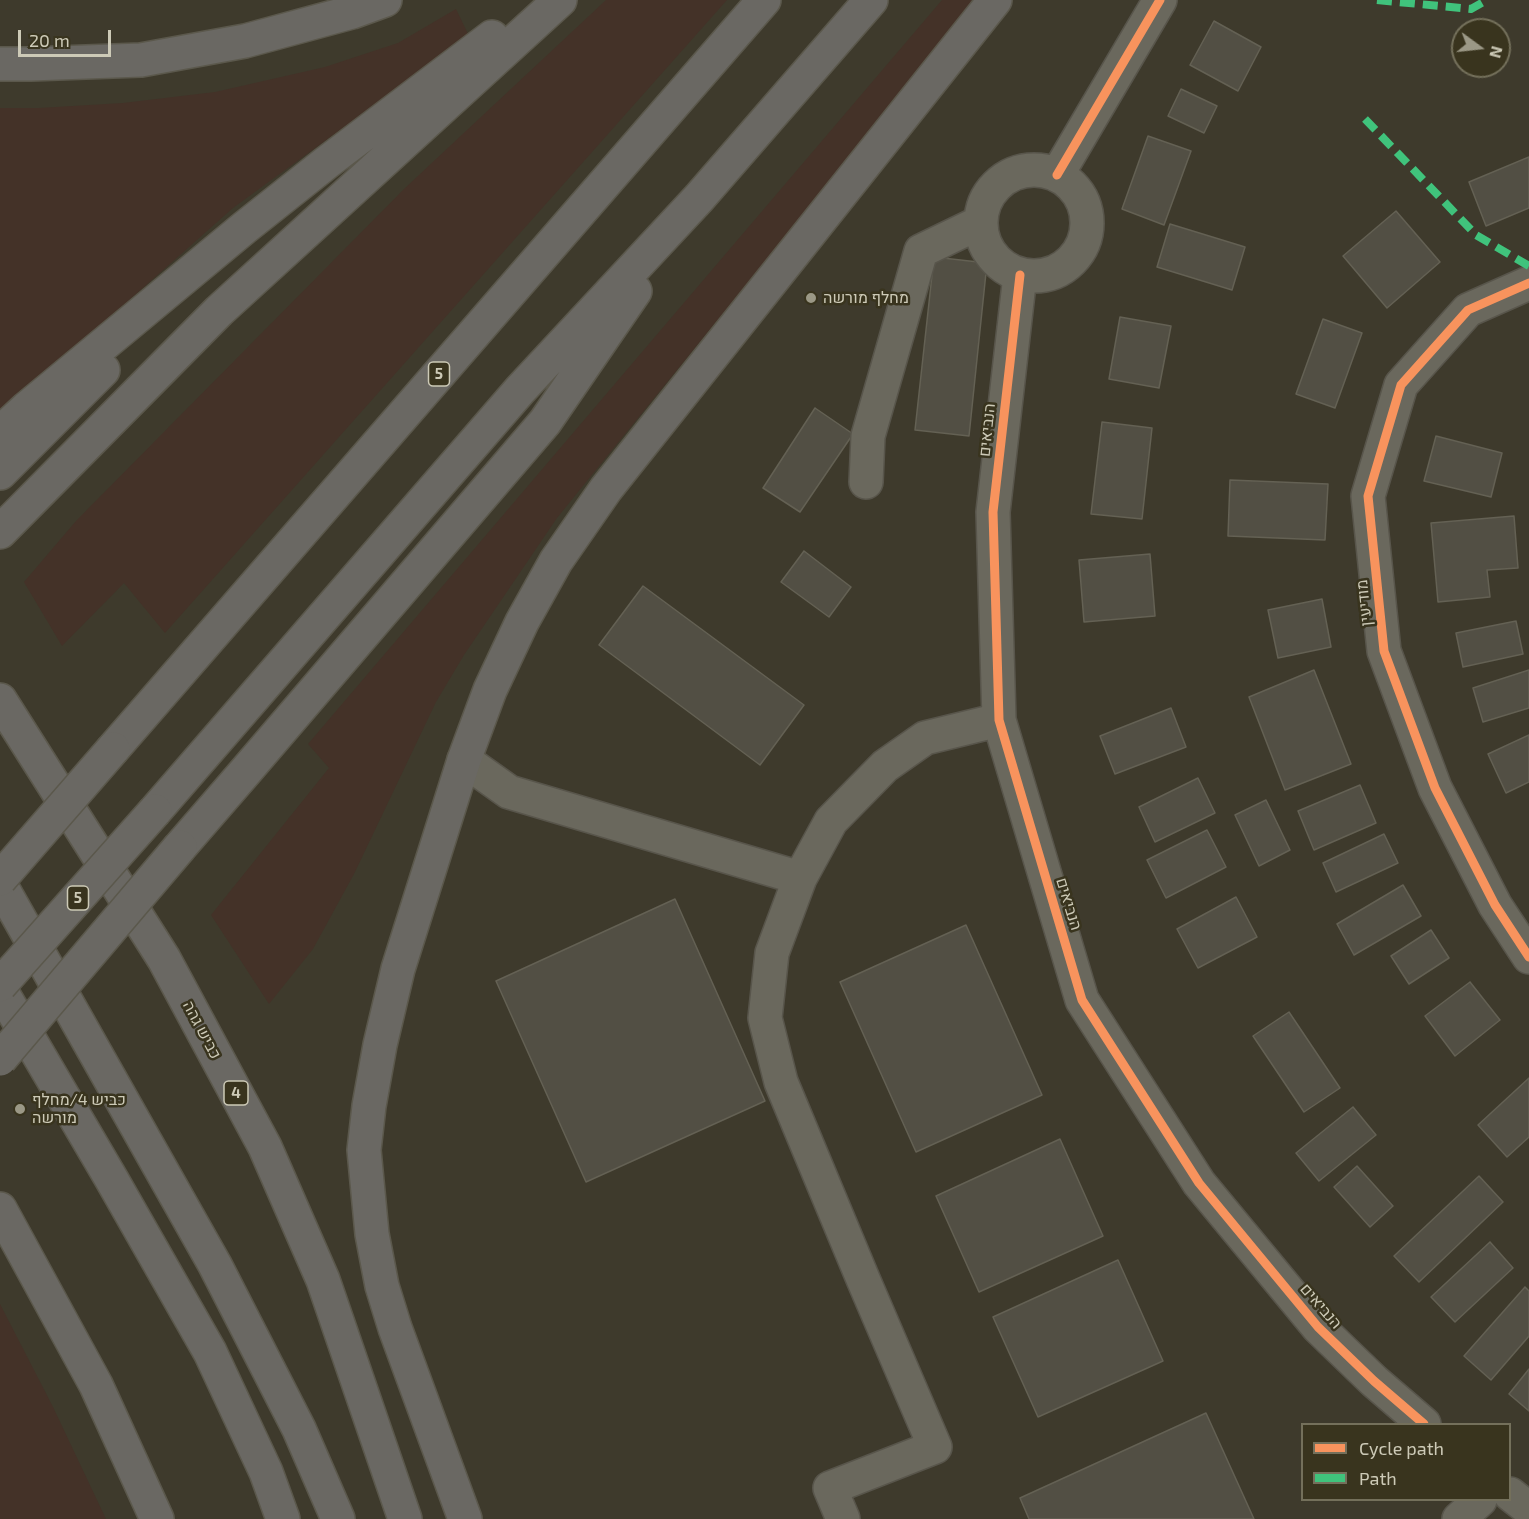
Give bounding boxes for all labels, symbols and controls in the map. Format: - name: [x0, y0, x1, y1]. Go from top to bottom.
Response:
- scale bar: [21, 18, 114, 56]
- north arrow: [1451, 18, 1511, 78]
- text: 20 m: [29, 29, 70, 51]
- text: N: [1486, 44, 1508, 60]
- place label: מחלף מורשה: [823, 288, 909, 308]
- marker: מחלף מורשה: [804, 291, 818, 305]
- road number: 5: [428, 362, 450, 386]
- street label: הנביאים: [975, 402, 999, 458]
- street label: מודיעין: [1352, 579, 1376, 627]
- street label: הנביאים: [1052, 876, 1086, 932]
- road number: 5: [68, 886, 88, 910]
- street label: כביש גהה: [179, 998, 225, 1062]
- road number: 4: [224, 1081, 248, 1105]
- place label: כביש 4/מחלף מורשה: [32, 1090, 126, 1128]
- marker: כביש 4/מחלף מורשה: [13, 1102, 27, 1116]
- street label: הנביאים: [1296, 1279, 1346, 1333]
- legend: [1301, 1423, 1511, 1501]
- text: Cycle path: [1359, 1437, 1444, 1459]
- text: Path: [1359, 1467, 1397, 1489]

